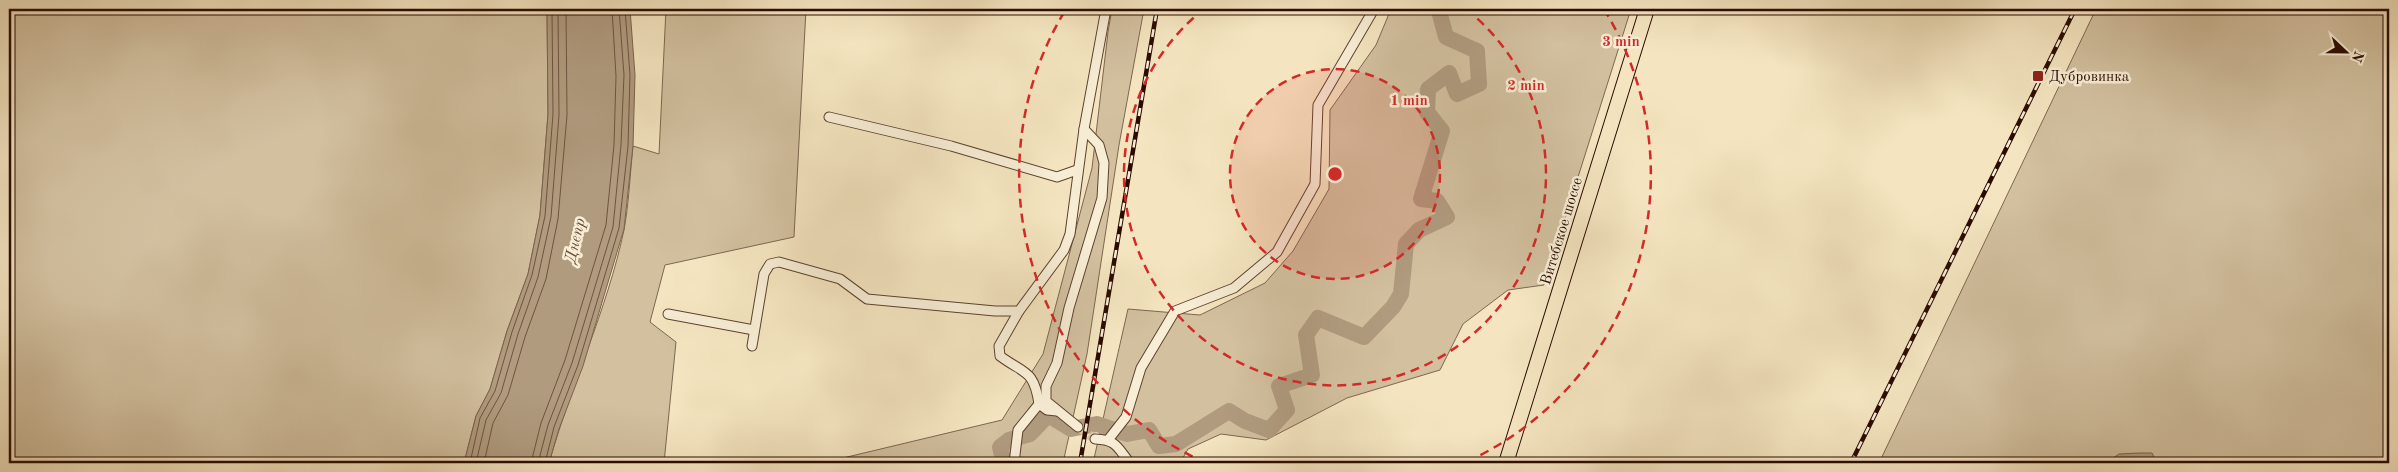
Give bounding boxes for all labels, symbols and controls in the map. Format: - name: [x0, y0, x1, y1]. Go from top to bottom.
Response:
- north arrow: [2320, 28, 2370, 78]
- text: 3 min: [1602, 35, 1640, 50]
- text: N: [2349, 49, 2366, 64]
- marker: Дубровинка: [2031, 69, 2045, 83]
- place label: Дубровинка: [2049, 70, 2130, 85]
- text: 2 min: [1507, 79, 1545, 94]
- text: 1 min: [1390, 94, 1428, 109]
- centre of rings: [1326, 165, 1344, 183]
- street label: Витебское шоссе: [1539, 176, 1586, 287]
- water label: Днепр: [563, 216, 589, 266]

